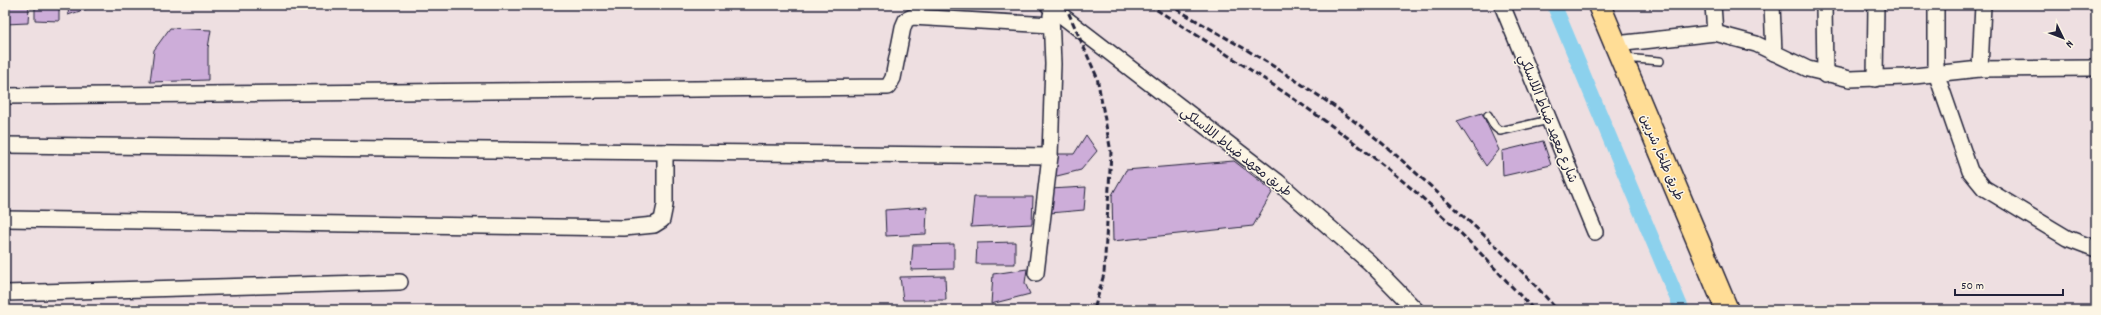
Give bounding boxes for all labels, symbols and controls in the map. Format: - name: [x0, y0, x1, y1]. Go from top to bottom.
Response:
- north arrow: [2043, 18, 2083, 58]
- text: N: [2061, 36, 2077, 51]
- street label: شارع معهد ضباط اللاسلكي: [1512, 52, 1581, 186]
- street label: طريق معهد ضباط اللاسلكي: [1176, 103, 1295, 202]
- street label: طريق طلخا, شربين: [1634, 112, 1687, 204]
- scale bar: [1955, 271, 2063, 297]
- text: 50 m: [1961, 278, 1984, 295]

